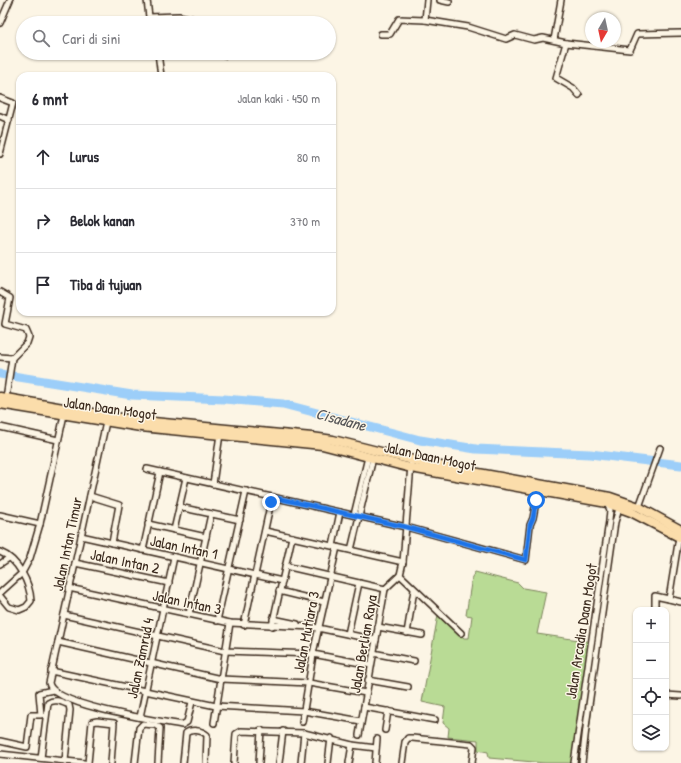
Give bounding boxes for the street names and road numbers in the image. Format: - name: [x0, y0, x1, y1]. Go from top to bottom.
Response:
- street label: Jalan Daan Mogot: [62, 391, 159, 425]
- street label: Jalan Daan Mogot: [382, 436, 479, 476]
- street label: Jalan Intan Timur: [47, 495, 87, 593]
- street label: Jalan Intan 1: [148, 530, 220, 564]
- street label: Jalan Intan 2: [89, 543, 161, 579]
- street label: Jalan Arcadia Daan Mogot: [560, 561, 602, 700]
- street label: Jalan Intan 3: [151, 584, 224, 620]
- street label: Jalan Mutiara 3: [288, 589, 324, 675]
- street label: Jalan Berlian Raya: [344, 593, 382, 695]
- street label: Jalan Zamrud 4: [121, 615, 159, 700]

